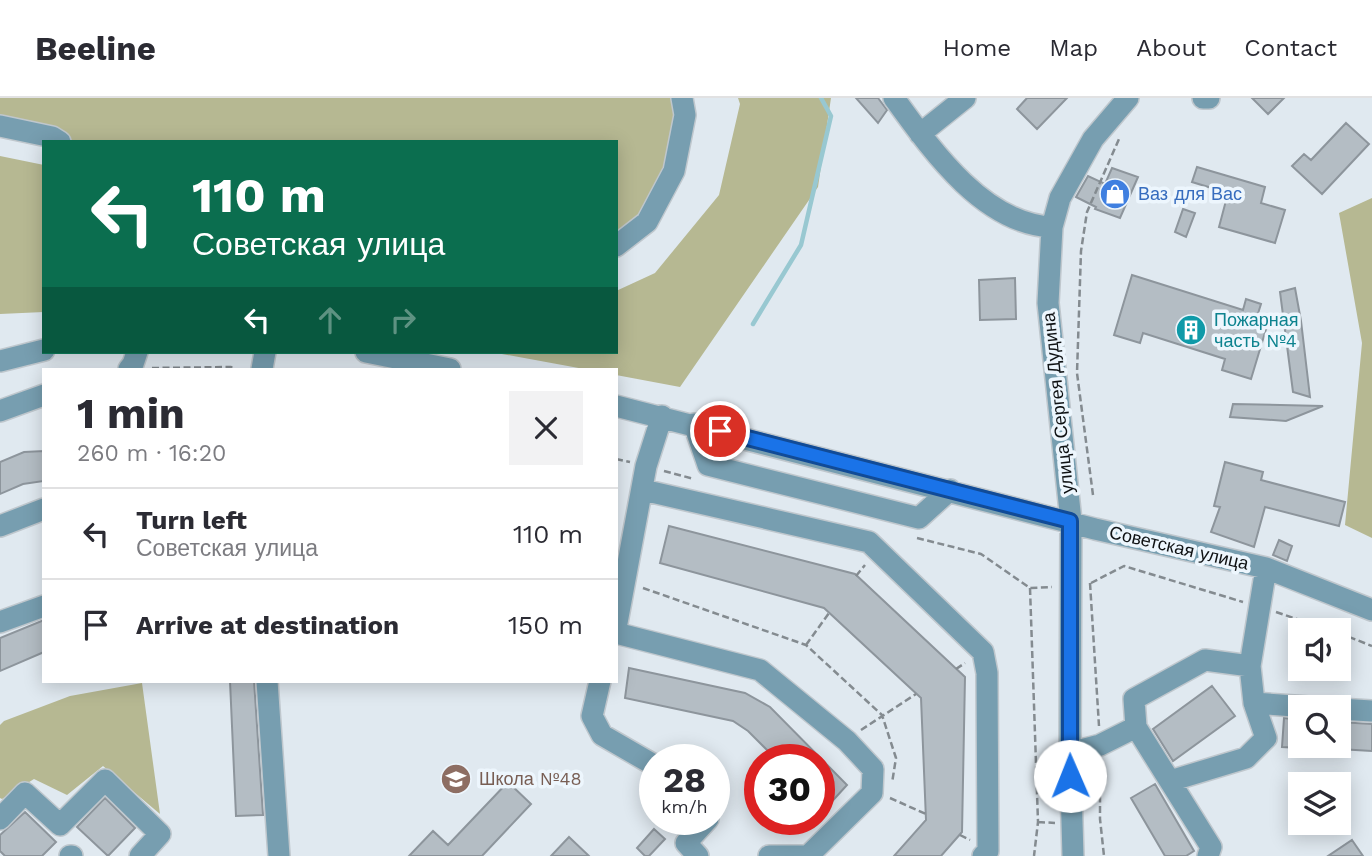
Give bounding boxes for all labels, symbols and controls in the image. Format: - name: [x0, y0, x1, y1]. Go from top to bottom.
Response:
- text: Beeline: [35, 29, 156, 68]
- text: Home: [943, 34, 1011, 62]
- text: Map: [1049, 34, 1098, 62]
- text: About: [1136, 34, 1206, 62]
- text: Contact: [1244, 34, 1337, 62]
- text: 110 m: [192, 166, 326, 224]
- icon: left: [77, 168, 168, 259]
- shop icon: Ваз для Вас: [1098, 177, 1132, 211]
- place label: Ваз для Вас: [1138, 183, 1242, 204]
- text: Советская улица: [192, 225, 445, 263]
- icon: left: [238, 301, 276, 339]
- icon: ahead: [311, 301, 349, 339]
- icon: right: [384, 301, 422, 339]
- place label: Пожарная часть №4: [1214, 309, 1299, 351]
- street label: улица Сергея Дудина: [1037, 310, 1077, 495]
- building icon: Пожарная часть №4: [1174, 313, 1208, 347]
- text: 1 min: [77, 389, 185, 438]
- button: close: [509, 391, 583, 465]
- pin: [690, 401, 750, 461]
- icon: arrive: [701, 412, 739, 450]
- text: 260 m · 16:20: [77, 440, 226, 467]
- text: Turn left: [136, 505, 247, 535]
- icon: left: [77, 515, 115, 553]
- text: 110 m: [513, 519, 583, 549]
- street label: Советская улица: [1107, 521, 1252, 574]
- text: Советская улица: [136, 535, 318, 562]
- icon: arrive: [77, 606, 115, 644]
- text: Arrive at destination: [136, 610, 399, 640]
- text: 150 m: [508, 610, 583, 640]
- map controls: [1288, 618, 1351, 835]
- button: sound: [1288, 618, 1351, 681]
- button: search: [1288, 695, 1351, 758]
- position arrow: [1033, 739, 1107, 813]
- speed limit sign: 30: [744, 744, 835, 835]
- text: 28: [663, 759, 706, 801]
- school or university icon: Школа №48: [439, 762, 473, 796]
- place label: Школа №48: [479, 768, 582, 789]
- button: layers: [1288, 772, 1351, 835]
- text: km/h: [661, 796, 708, 817]

